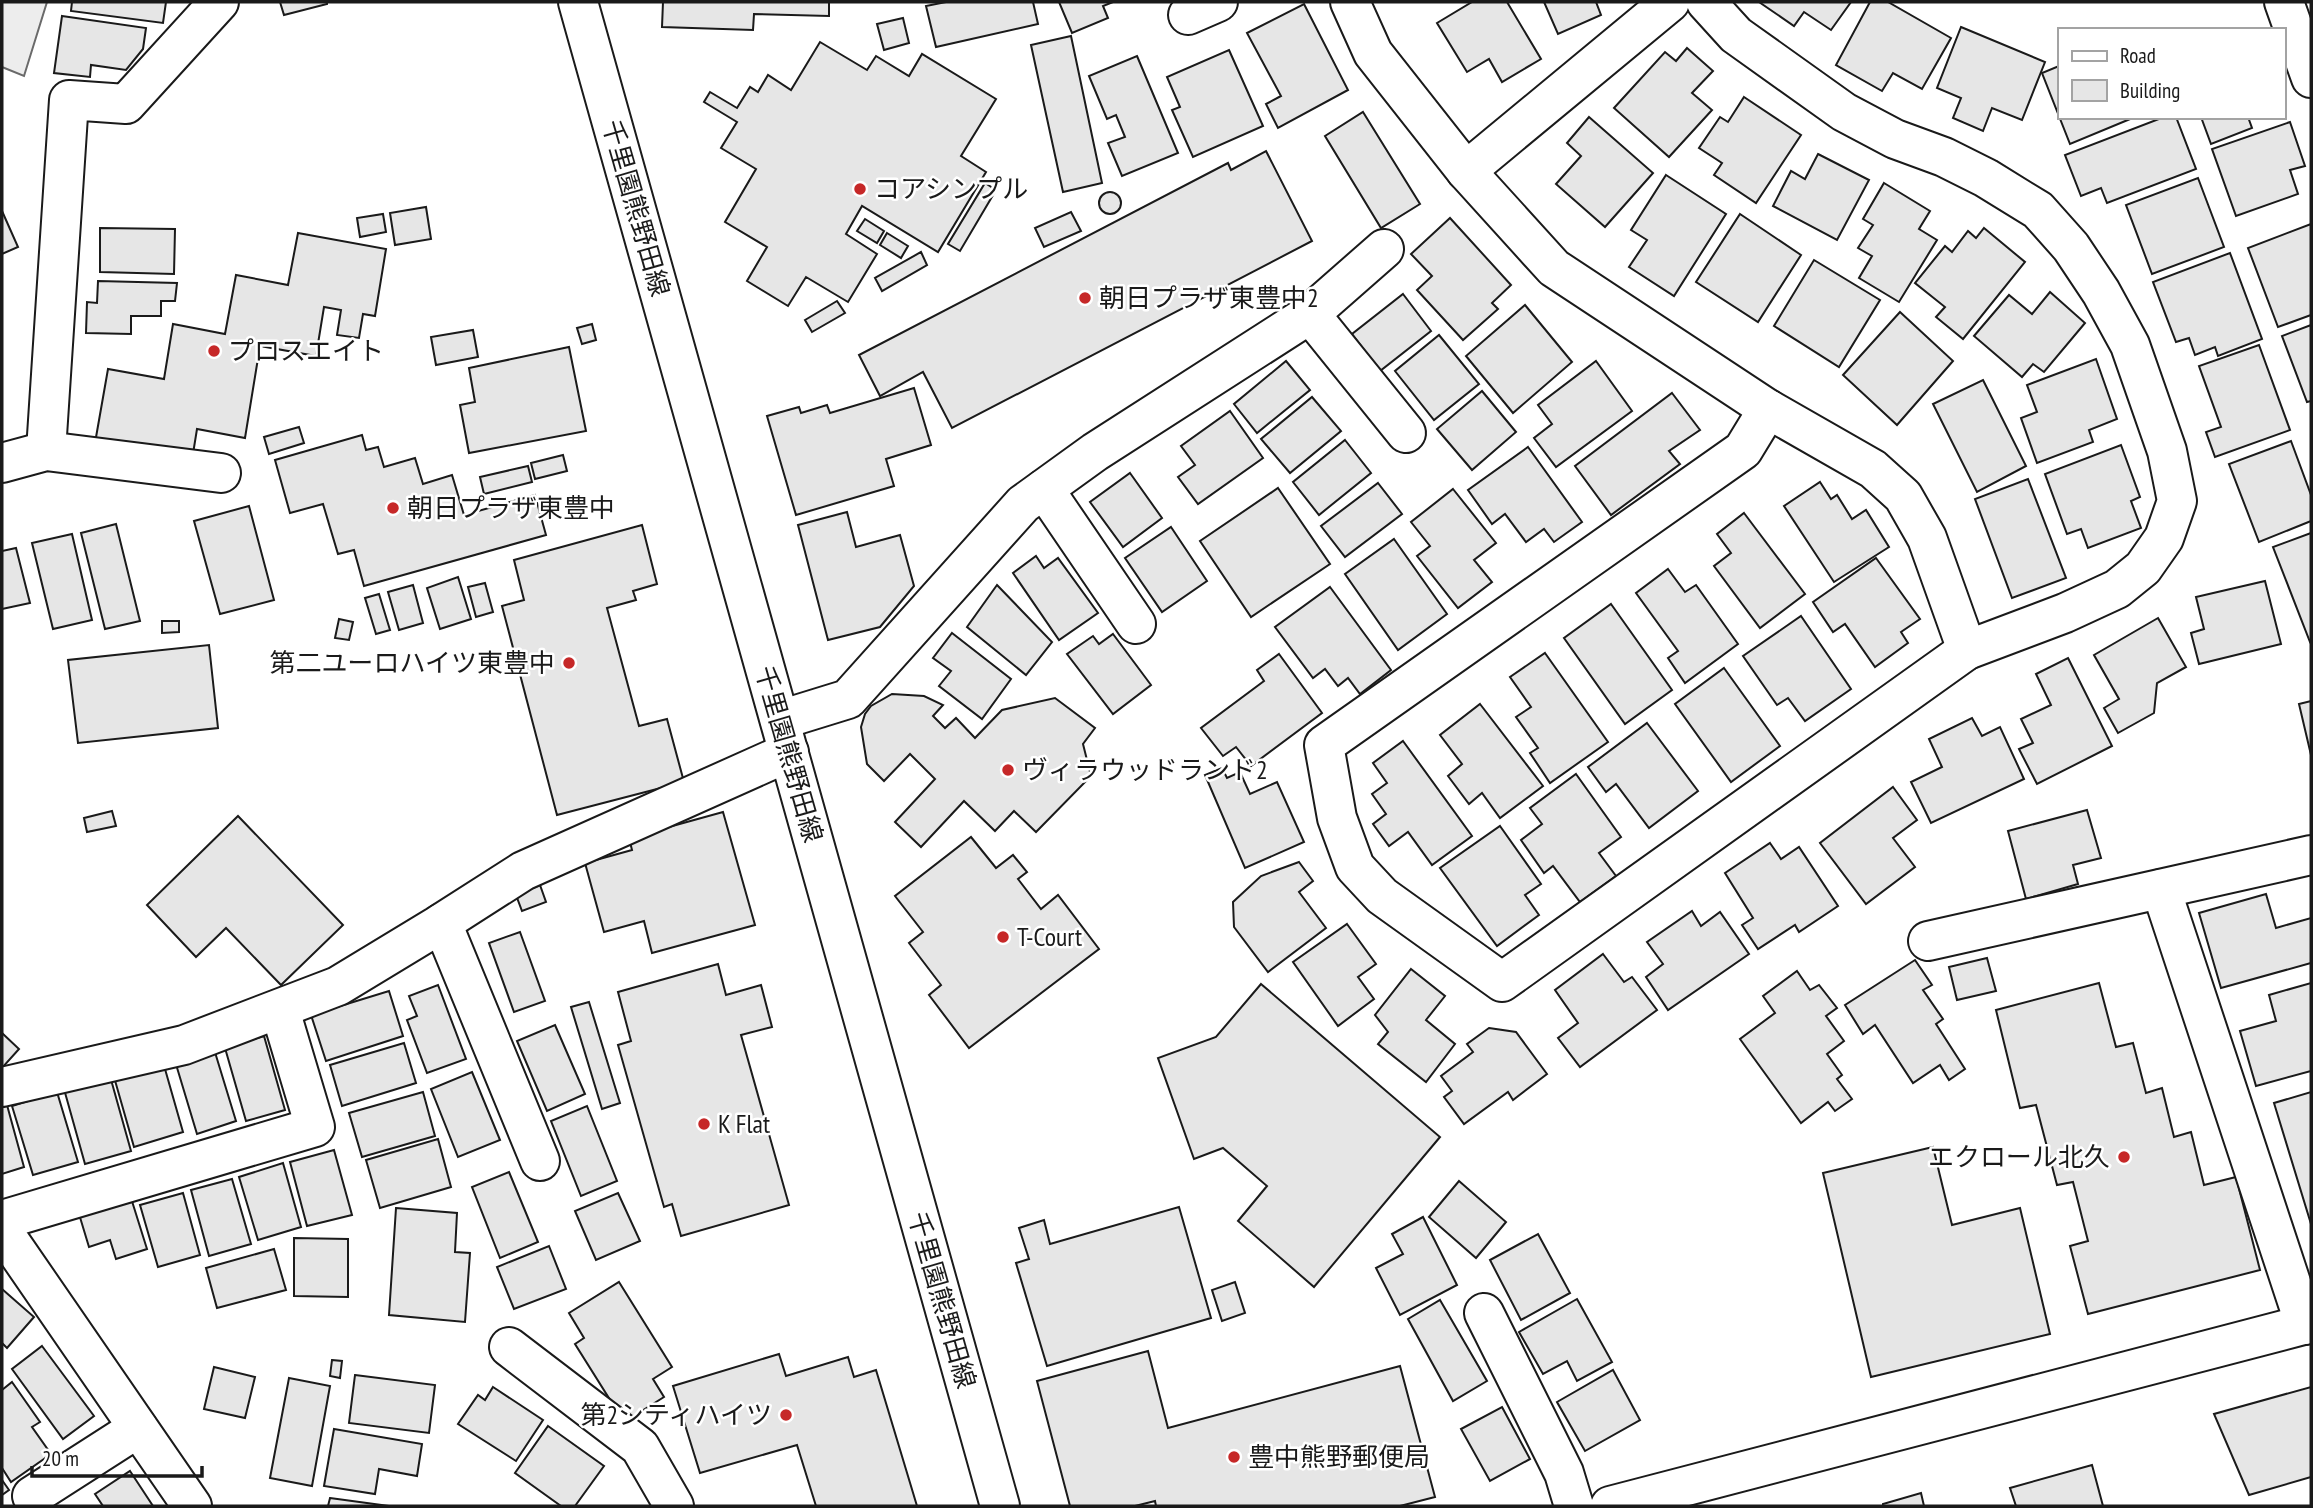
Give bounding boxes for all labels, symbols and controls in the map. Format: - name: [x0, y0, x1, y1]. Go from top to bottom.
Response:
- legend: [2058, 28, 2285, 119]
- text: Road: [2120, 42, 2156, 69]
- text: Building: [2120, 77, 2180, 104]
- street label: 千里園熊野田線: [596, 116, 677, 300]
- place label: コアシンプル: [874, 172, 1028, 205]
- marker: コアシンプル: [852, 181, 868, 197]
- place label: 朝日プラザ東豊中2: [1099, 281, 1319, 314]
- marker: 朝日プラザ東豊中2: [1077, 290, 1093, 306]
- place label: プロスエイト: [228, 334, 384, 367]
- marker: プロスエイト: [206, 343, 222, 359]
- place label: 朝日プラザ東豊中: [407, 491, 615, 524]
- marker: 朝日プラザ東豊中: [385, 500, 401, 516]
- place label: 第二ユーロハイツ東豊中: [270, 646, 555, 679]
- marker: 第二ユーロハイツ東豊中: [561, 655, 577, 671]
- street label: 千里園熊野田線: [749, 662, 830, 846]
- place label: ヴィラウッドランド2: [1022, 753, 1268, 786]
- marker: ヴィラウッドランド2: [1000, 762, 1016, 778]
- place label: T-Court: [1017, 920, 1082, 953]
- marker: T-Court: [995, 929, 1011, 945]
- place label: K Flat: [718, 1107, 770, 1140]
- marker: K Flat: [696, 1116, 712, 1132]
- place label: エクロール北久: [1928, 1140, 2110, 1173]
- marker: エクロール北久: [2116, 1149, 2132, 1165]
- street label: 千里園熊野田線: [902, 1208, 983, 1392]
- place label: 第2シティハイツ: [580, 1398, 772, 1431]
- marker: 第2シティハイツ: [778, 1407, 794, 1423]
- scale bar: [32, 1434, 201, 1478]
- place label: 豊中熊野郵便局: [1248, 1440, 1430, 1473]
- text: 20 m: [42, 1445, 79, 1472]
- marker: 豊中熊野郵便局: [1226, 1449, 1242, 1465]

